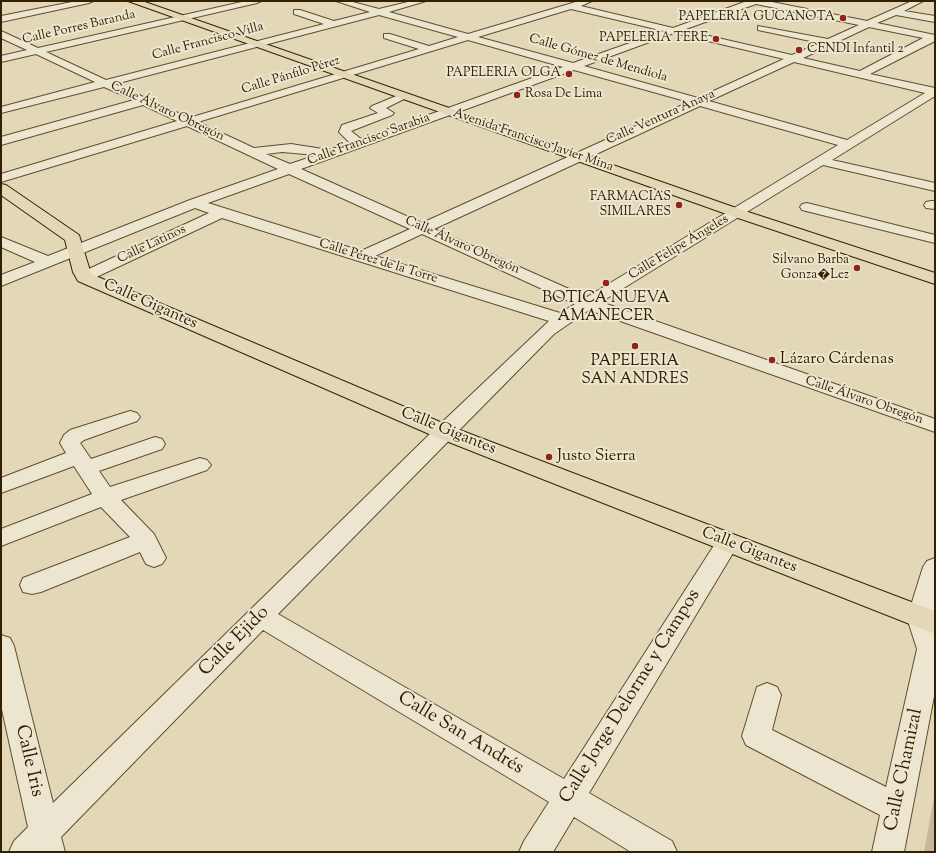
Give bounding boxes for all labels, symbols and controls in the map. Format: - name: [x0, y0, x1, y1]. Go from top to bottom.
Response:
- street label: Calle Porres Baranda: [21, 7, 137, 49]
- place label: PAPELERIA GUCANOTA: [679, 10, 835, 26]
- marker: PAPELERIA GUCANOTA: [838, 13, 848, 23]
- street label: Calle Francisco Villa: [151, 20, 265, 64]
- place label: PAPELERIA TERE: [599, 31, 708, 47]
- street label: Calle Gómez de Mendiola: [527, 32, 669, 86]
- marker: PAPELERIA TERE: [711, 34, 721, 44]
- place label: CENDI Infantil 2: [807, 42, 904, 58]
- marker: CENDI Infantil 2: [794, 45, 804, 55]
- street label: Calle Pánfilo Pérez: [240, 54, 342, 98]
- place label: PAPELERIA OLGA: [446, 66, 561, 82]
- marker: PAPELERIA OLGA: [564, 69, 574, 79]
- street label: Calle Álvaro Obregón: [108, 79, 226, 145]
- place label: Rosa De Lima: [525, 87, 602, 103]
- street label: Calle Ventura Anaya: [604, 87, 718, 149]
- marker: Rosa De Lima: [512, 90, 522, 100]
- street label: Avenida Francisco Javier Mina: [451, 106, 615, 176]
- street label: Calle Francisco Sarabia: [306, 111, 432, 169]
- place label: FARMACIAS SIMILARES: [590, 190, 671, 221]
- marker: FARMACIAS SIMILARES: [674, 200, 684, 210]
- street label: Calle Felipe Ángeles: [626, 212, 732, 284]
- street label: Calle Álvaro Obregón: [402, 214, 522, 278]
- street label: Calle Latinos: [115, 222, 189, 268]
- street label: Calle Pérez de la Torre: [317, 237, 439, 287]
- place label: Silvano Barba Gonza�Lez: [772, 253, 849, 284]
- marker: Silvano Barba Gonza�Lez: [852, 263, 862, 273]
- street label: Calle Gigantes: [100, 276, 200, 334]
- marker: BOTICA NUEVA AMANECER: [601, 278, 611, 288]
- place label: BOTICA NUEVA AMANECER: [542, 289, 670, 327]
- marker: PAPELERIA SAN ANDRES: [630, 341, 640, 351]
- place label: Lázaro Cárdenas: [780, 350, 894, 370]
- place label: PAPELERIA SAN ANDRES: [581, 352, 689, 390]
- marker: Lázaro Cárdenas: [767, 355, 777, 365]
- street label: Calle Álvaro Obregón: [803, 373, 925, 429]
- street label: Calle Gigantes: [398, 404, 498, 460]
- place label: Justo Sierra: [557, 447, 636, 467]
- marker: Justo Sierra: [544, 452, 554, 462]
- street label: Calle Gigantes: [698, 524, 800, 578]
- street label: Calle Jorge Delorme y Campos: [556, 586, 706, 808]
- street label: Calle Ejido: [195, 602, 275, 682]
- street label: Calle San Andrés: [393, 687, 527, 781]
- street label: Calle Chamizal: [881, 707, 929, 833]
- street label: Calle Iris: [9, 723, 47, 799]

